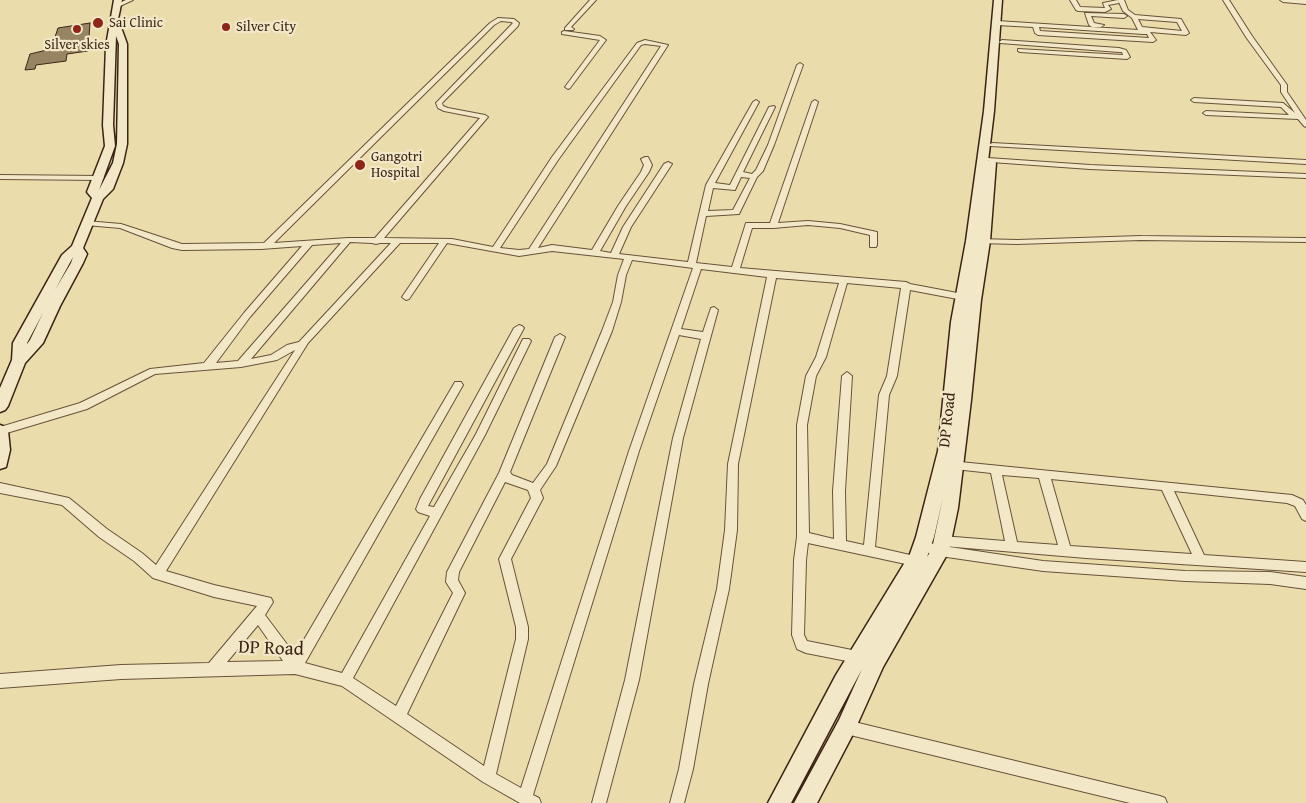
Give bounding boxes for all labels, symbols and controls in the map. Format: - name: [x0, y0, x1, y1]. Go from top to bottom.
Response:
- place label: Sai Clinic: [109, 15, 163, 31]
- marker: Sai Clinic: [91, 16, 105, 30]
- place label: Silver City: [236, 19, 296, 35]
- marker: Silver City: [220, 21, 232, 33]
- marker: Silver skies: [71, 23, 83, 35]
- place label: Silver skies: [44, 37, 110, 53]
- place label: Gangotri Hospital: [371, 149, 422, 182]
- marker: Gangotri Hospital: [353, 158, 367, 172]
- street label: DP Road: [936, 391, 960, 449]
- street label: DP Road: [238, 636, 304, 662]

